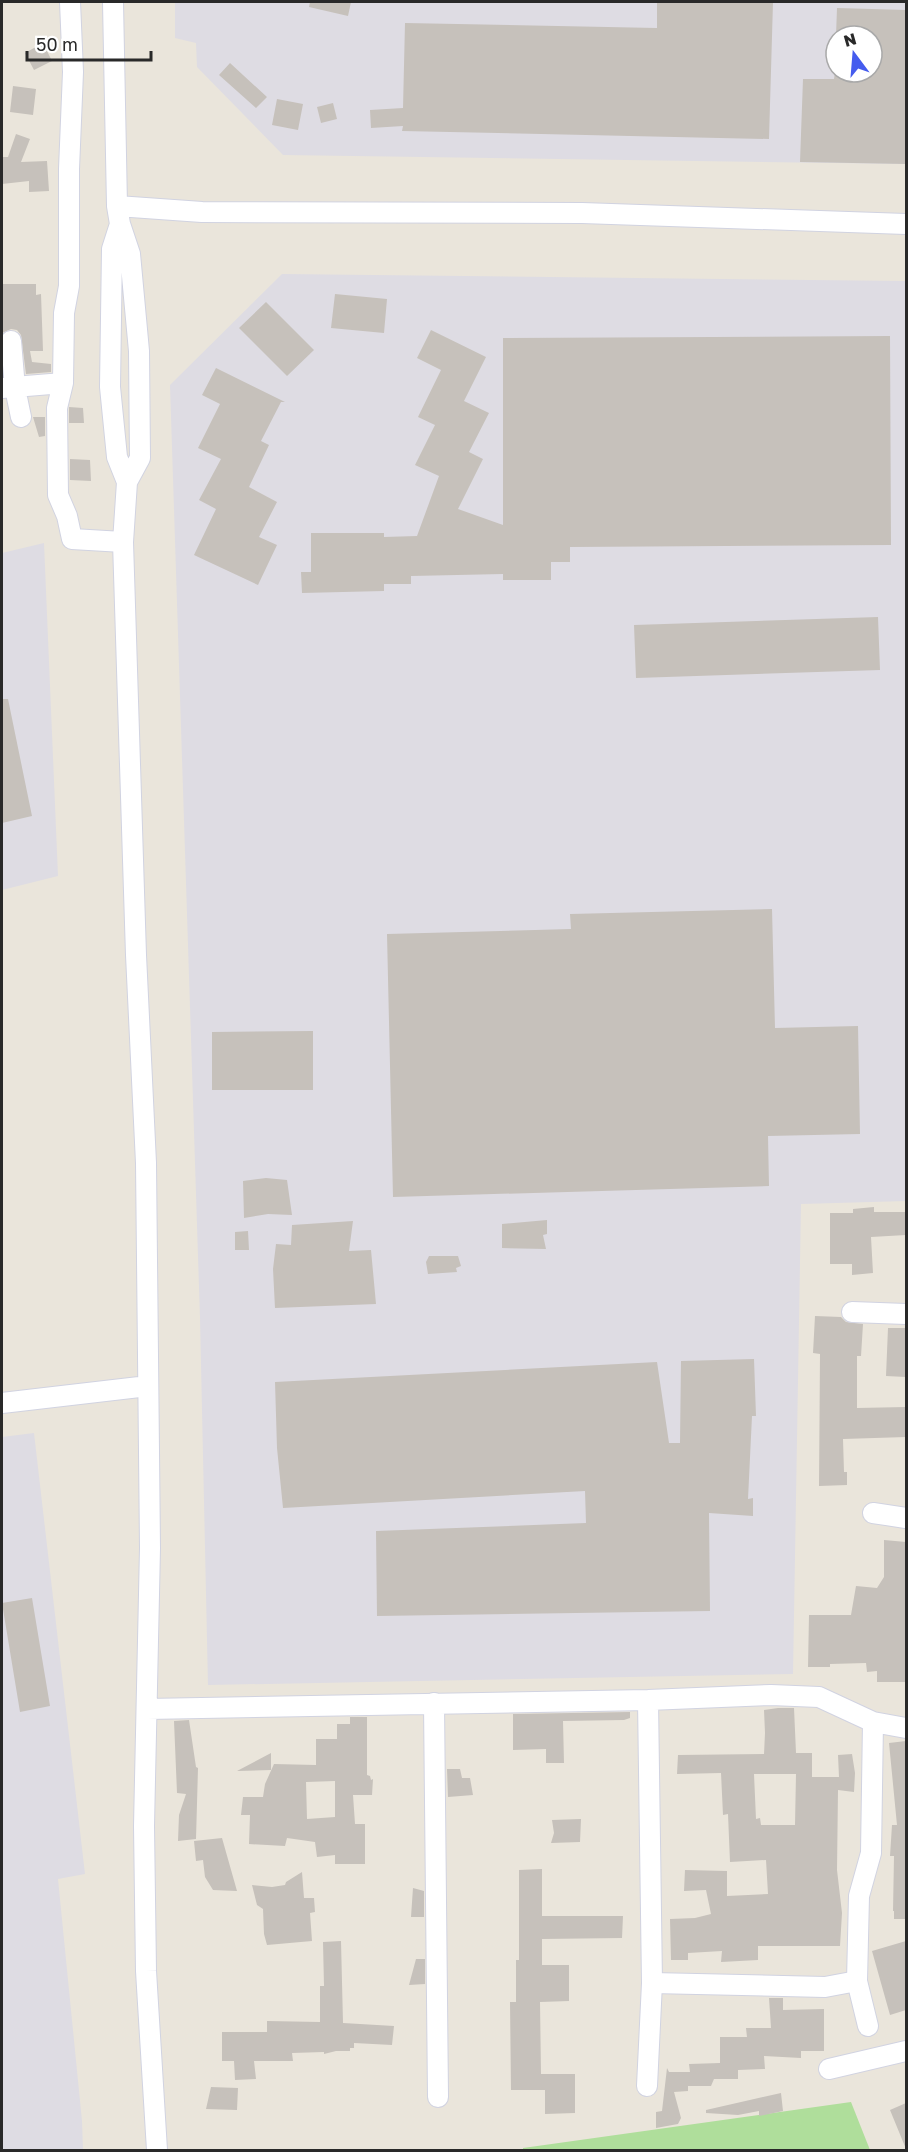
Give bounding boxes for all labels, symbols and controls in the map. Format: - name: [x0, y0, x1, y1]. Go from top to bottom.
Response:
- scale bar: [27, 24, 152, 62]
- north arrow: [824, 24, 884, 84]
- text: N: [841, 28, 858, 51]
- text: 50 m: [36, 33, 78, 55]

